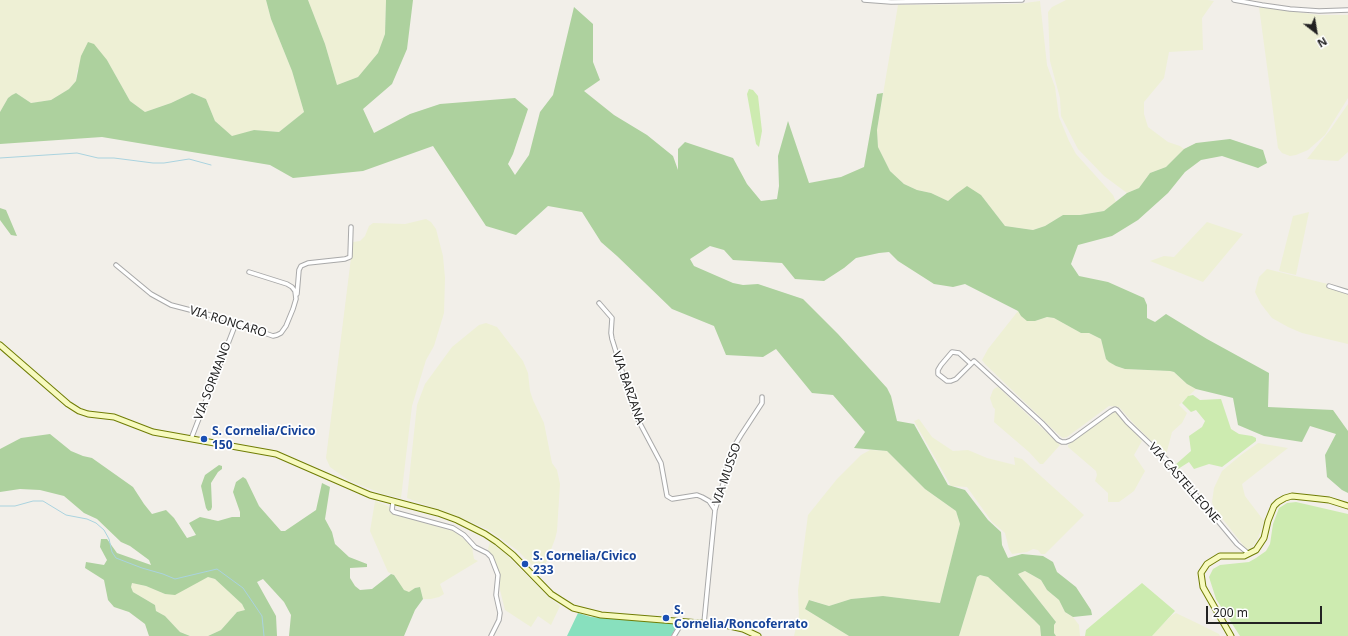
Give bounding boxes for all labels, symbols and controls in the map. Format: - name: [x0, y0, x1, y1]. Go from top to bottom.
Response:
- north arrow: [1296, 12, 1336, 52]
- text: N: [1315, 34, 1330, 51]
- street label: VIA RONCARO: [188, 303, 268, 341]
- street label: VIA SORMANO: [191, 340, 235, 422]
- street label: VIA BARZANA: [609, 350, 647, 426]
- place label: S. Cornelia/Civico 150: [212, 425, 315, 453]
- marker: S. Cornelia/Civico 150: [199, 434, 209, 444]
- street label: VIA CASTELLEONE: [1145, 440, 1223, 526]
- street label: VIA MUSSO: [710, 441, 744, 507]
- place label: S. Cornelia/Civico 233: [533, 550, 636, 578]
- marker: S. Cornelia/Civico 233: [520, 559, 530, 569]
- scale bar: [1208, 598, 1324, 624]
- place label: S. Cornelia/Roncoferrato: [674, 604, 808, 632]
- text: 200 m: [1213, 604, 1248, 621]
- marker: S. Cornelia/Roncoferrato: [661, 613, 671, 623]

